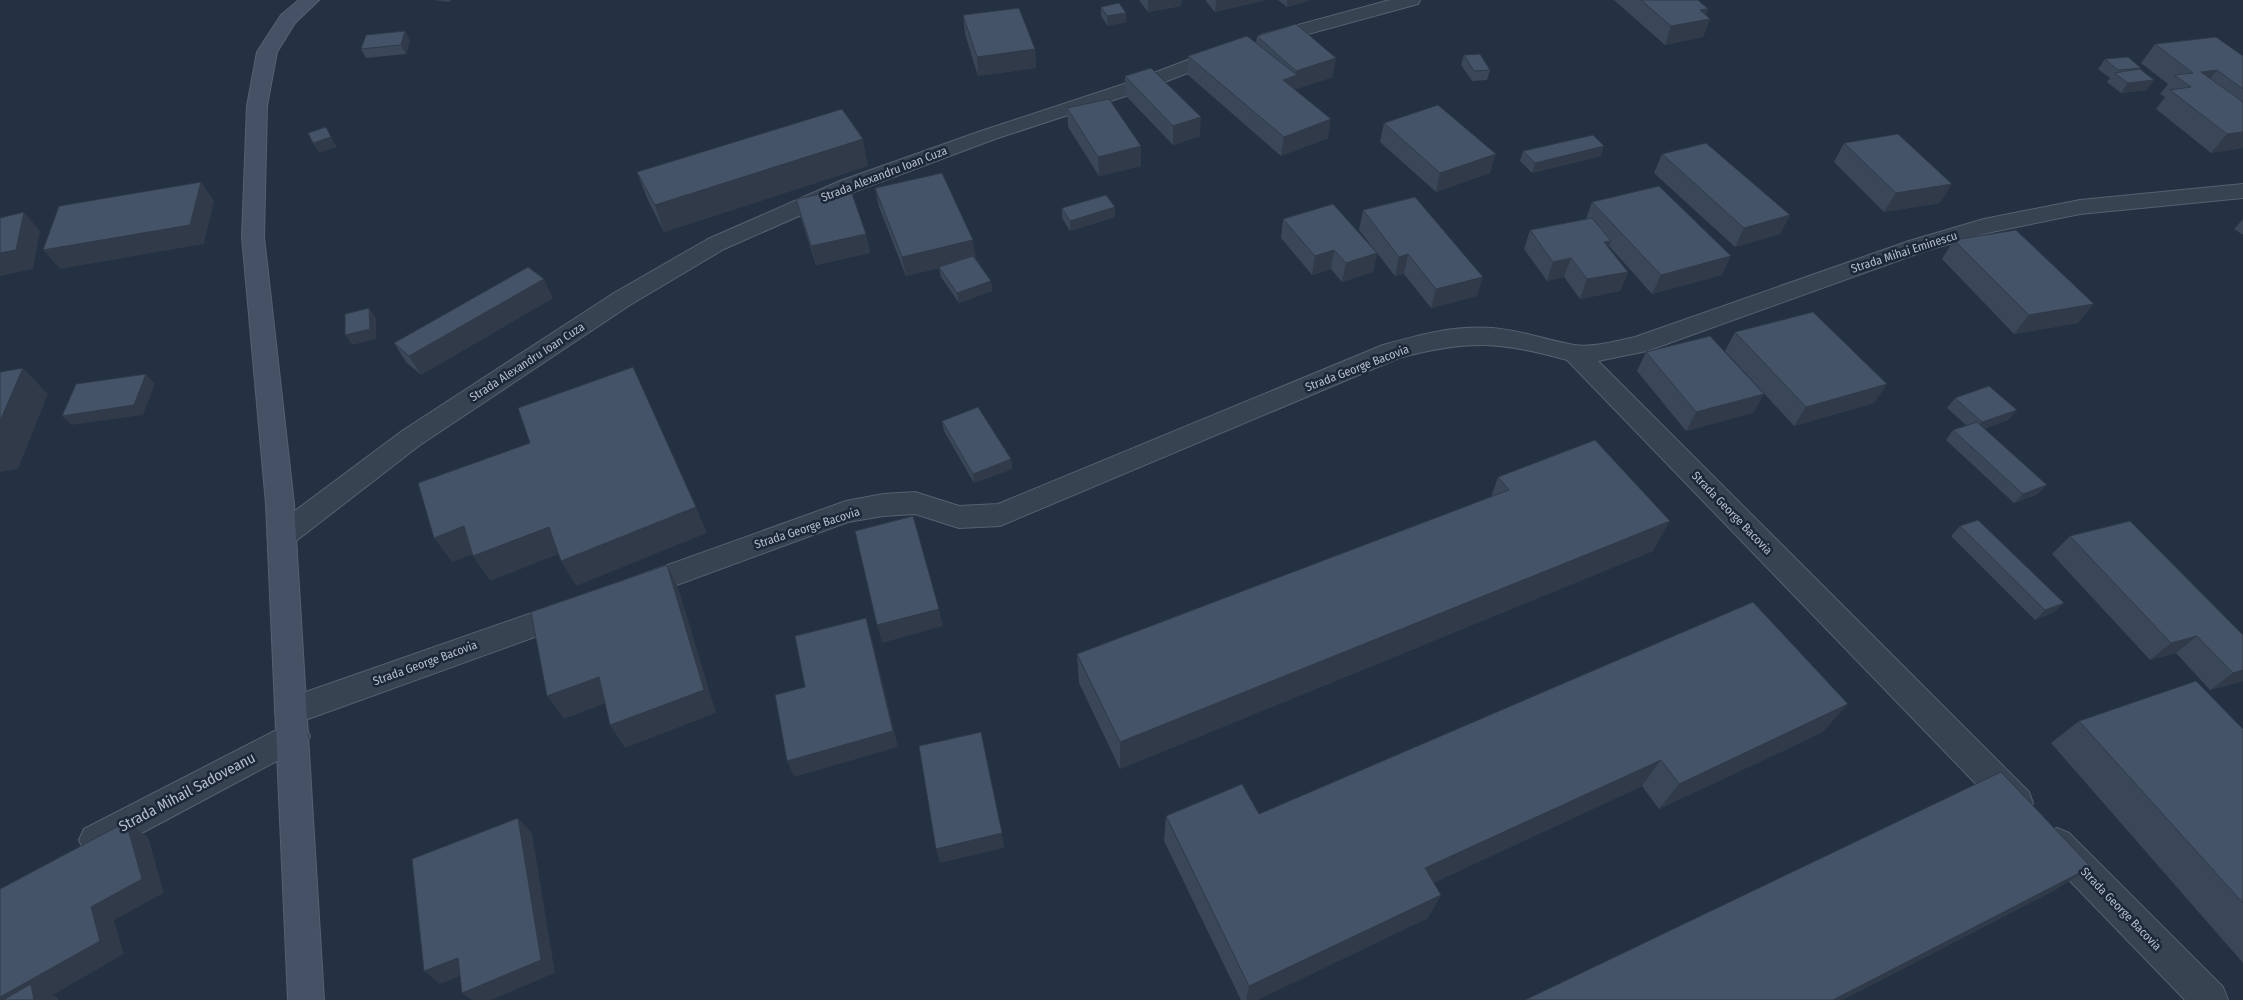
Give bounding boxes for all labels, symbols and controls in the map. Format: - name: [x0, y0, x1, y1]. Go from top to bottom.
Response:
- street label: Strada Alexandru Ioan Cuza: [819, 143, 949, 205]
- street label: Strada Mihai Eminescu: [1849, 228, 1959, 276]
- street label: Strada Alexandru Ioan Cuza: [467, 320, 587, 404]
- street label: Strada George Bacovia: [1303, 342, 1411, 394]
- street label: Strada George Bacovia: [1689, 469, 1775, 557]
- street label: Strada George Bacovia: [753, 504, 862, 552]
- street label: Strada George Bacovia: [371, 638, 479, 688]
- street label: Strada Mihail Sadoveanu: [116, 748, 258, 836]
- street label: Strada George Bacovia: [2078, 865, 2164, 953]

